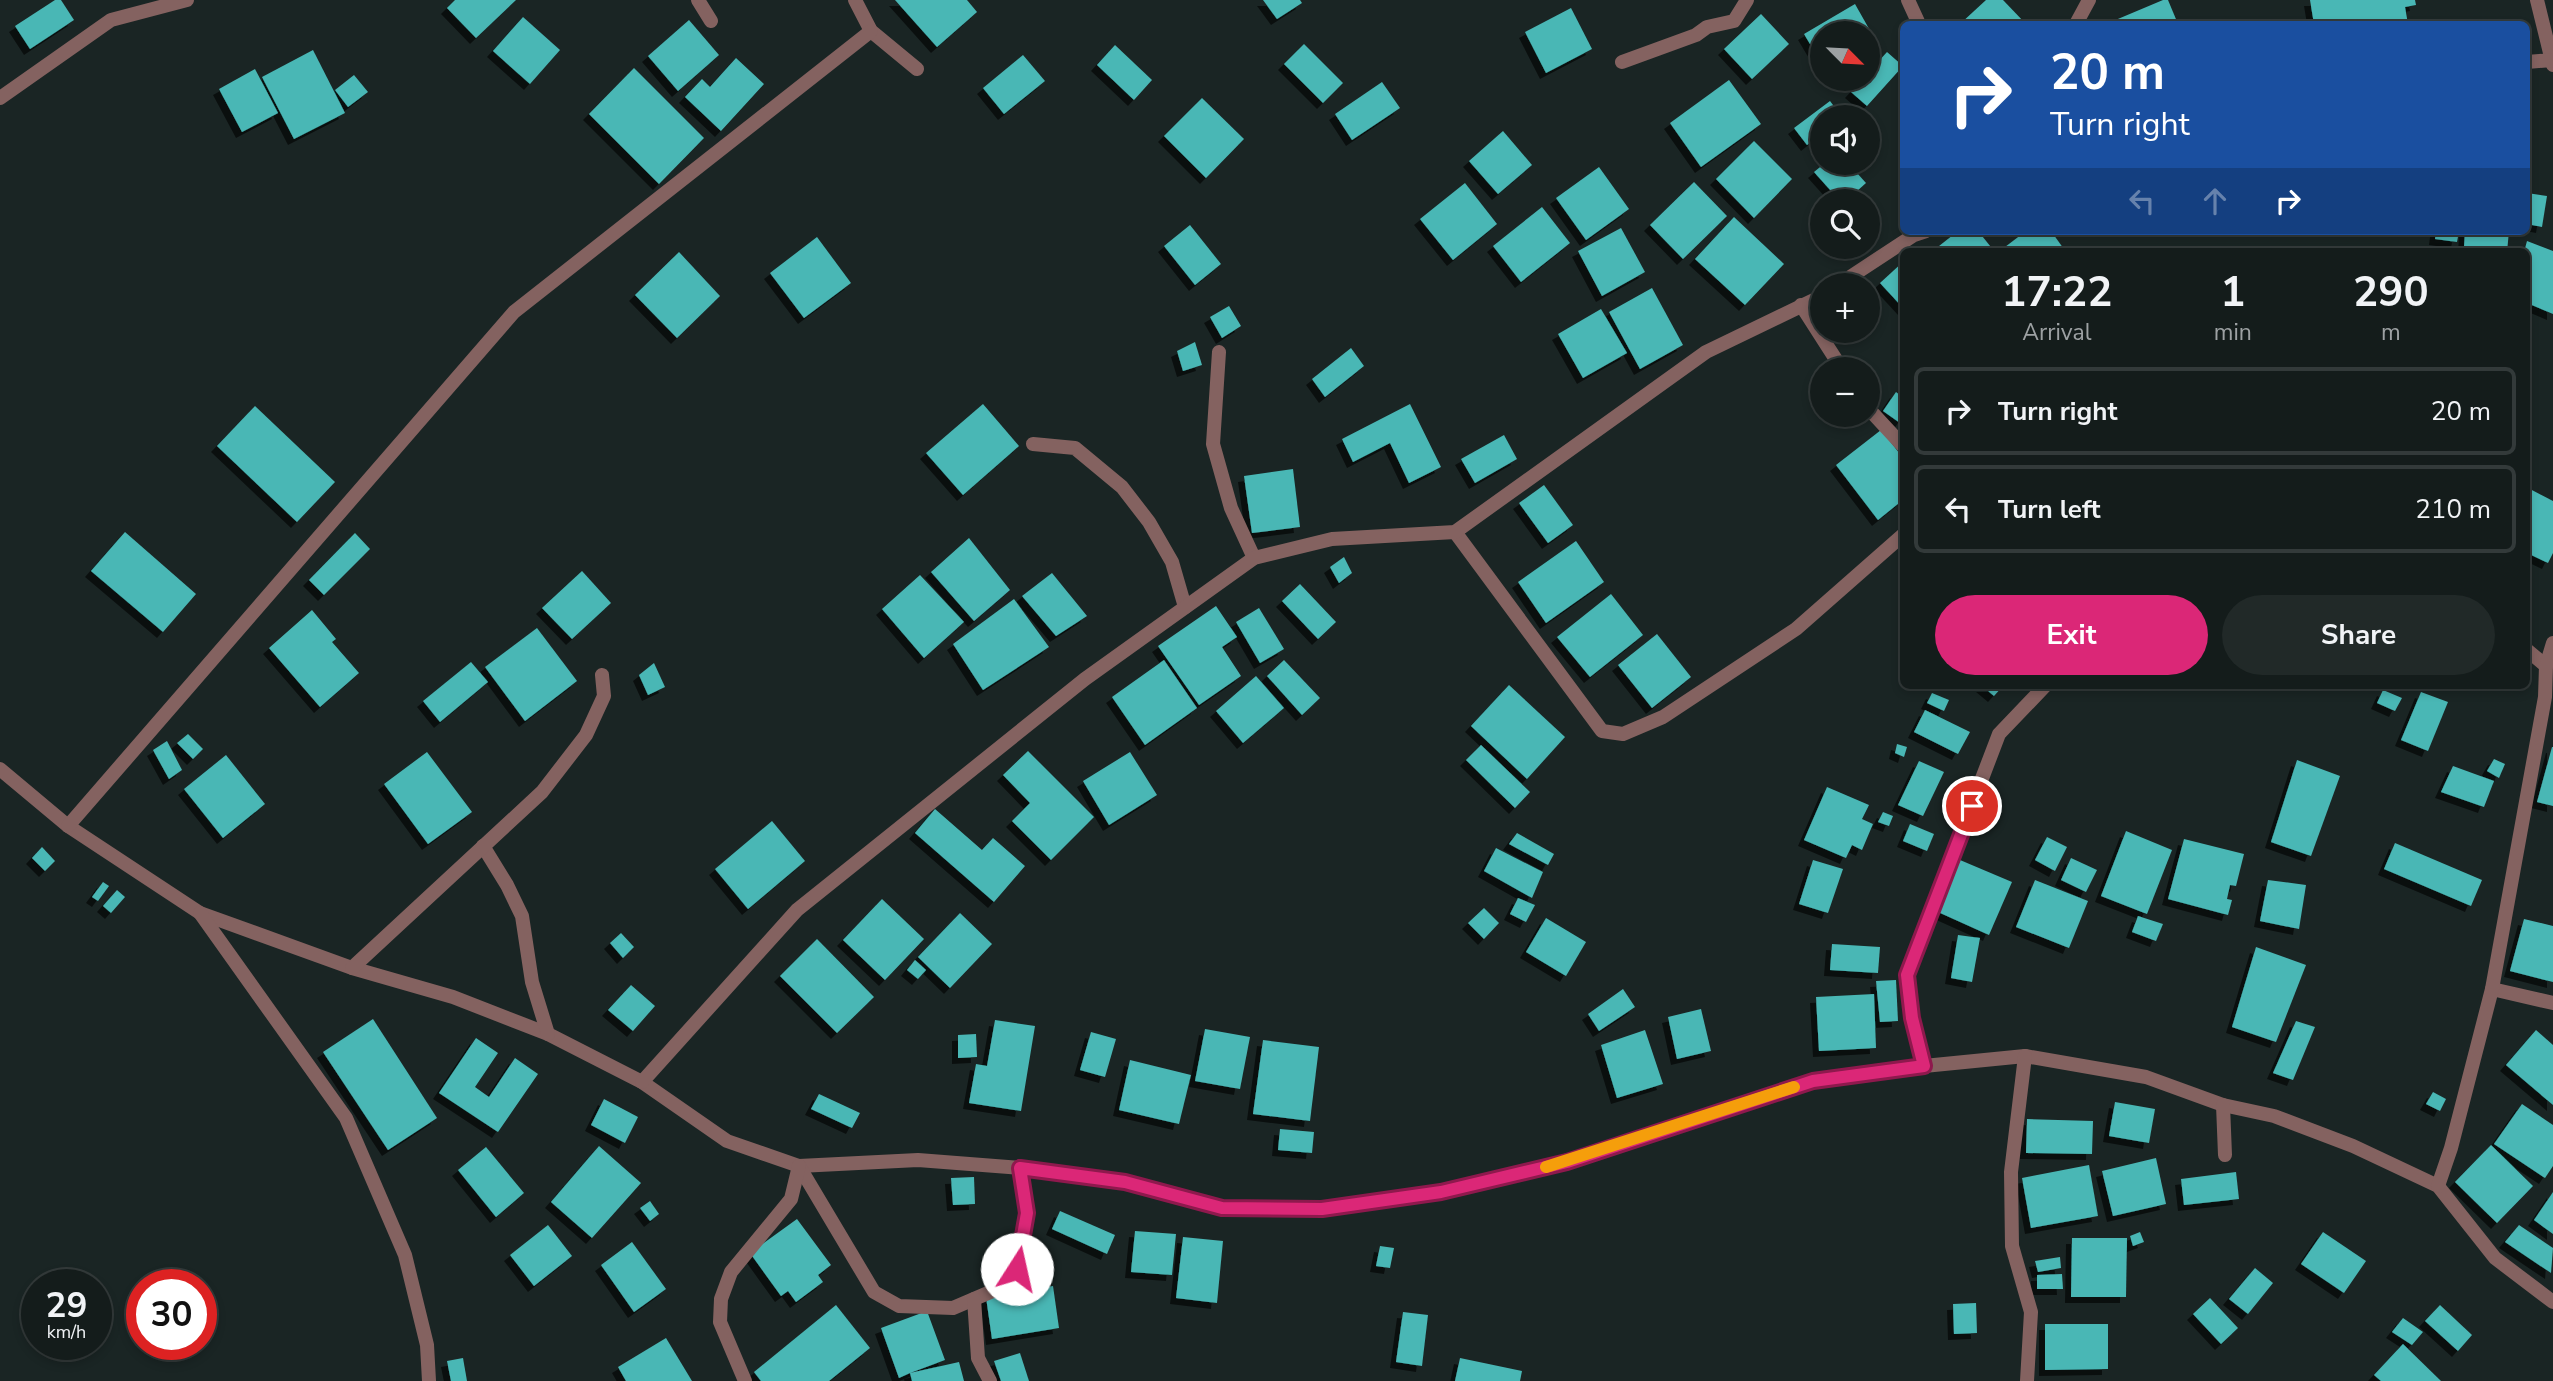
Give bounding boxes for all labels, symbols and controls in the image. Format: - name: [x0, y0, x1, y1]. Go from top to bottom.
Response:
- north arrow: [1810, 21, 1880, 91]
- map controls: [1810, 21, 1880, 427]
- text: 20 m: [2050, 39, 2165, 106]
- icon: right: [1935, 49, 2026, 140]
- text: Turn right: [2050, 103, 2190, 146]
- button: sound: [1810, 105, 1880, 175]
- icon: left: [2123, 182, 2161, 220]
- icon: ahead: [2196, 182, 2234, 220]
- icon: right: [2269, 182, 2307, 220]
- button: search: [1810, 189, 1880, 259]
- text: 17:22: [2001, 264, 2112, 321]
- text: 1: [2220, 264, 2245, 321]
- text: 290: [2353, 264, 2429, 321]
- button: +: [1810, 273, 1880, 343]
- text: Arrival: [2022, 317, 2091, 348]
- text: min: [2214, 317, 2252, 348]
- text: m: [2381, 317, 2401, 348]
- button: −: [1810, 357, 1880, 427]
- icon: right: [1939, 392, 1977, 430]
- text: Turn right: [1998, 394, 2117, 429]
- text: 20 m: [2431, 394, 2491, 429]
- icon: left: [1939, 490, 1977, 528]
- text: Turn left: [1998, 492, 2101, 527]
- text: 210 m: [2415, 492, 2491, 527]
- button: Exit: [1935, 595, 2208, 675]
- button: Share: [2222, 595, 2495, 675]
- pin: [1942, 776, 2002, 836]
- icon: arrive: [1953, 787, 1991, 825]
- position arrow: [980, 1232, 1054, 1306]
- speed limit sign: 30: [126, 1269, 217, 1360]
- text: 29: [45, 1282, 88, 1329]
- text: km/h: [47, 1320, 86, 1344]

